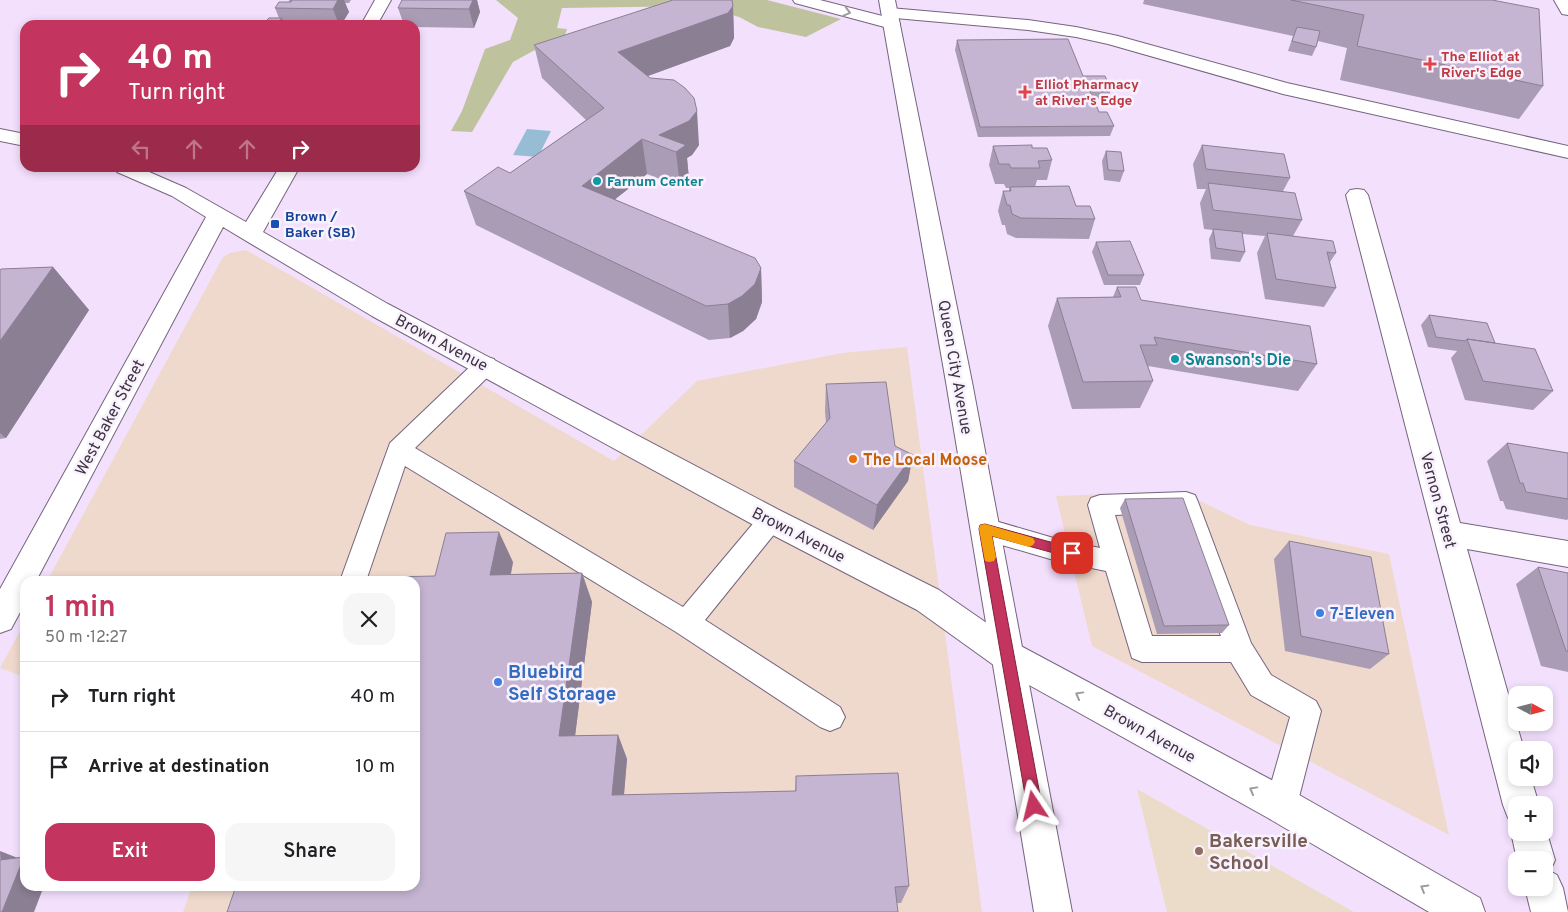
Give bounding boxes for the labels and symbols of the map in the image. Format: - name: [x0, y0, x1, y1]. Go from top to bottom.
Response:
- one-way arrow: [842, 6, 851, 17]
- place label: The Elliot at River's Edge: [1441, 49, 1522, 82]
- marker: The Elliot at River's Edge: [1423, 57, 1437, 71]
- place label: Elliot Pharmacy at River's Edge: [1035, 77, 1139, 110]
- marker: Elliot Pharmacy at River's Edge: [1019, 86, 1031, 98]
- place label: Farnum Center: [607, 174, 704, 191]
- marker: Farnum Center: [591, 175, 603, 187]
- place label: Brown / Baker (SB): [285, 209, 356, 242]
- marker: Brown / Baker (SB): [269, 218, 281, 230]
- street label: Queen City Avenue: [932, 298, 976, 436]
- street label: Brown Avenue: [391, 311, 491, 377]
- place label: Swanson's Die: [1185, 351, 1291, 371]
- marker: Swanson's Die: [1169, 353, 1181, 365]
- street label: West Baker Street: [72, 356, 150, 479]
- street label: Vernon Street: [1415, 450, 1460, 551]
- place label: The Local Moose: [863, 451, 987, 471]
- marker: The Local Moose: [847, 453, 859, 465]
- street label: Brown Avenue: [748, 504, 848, 568]
- pin: [1051, 532, 1093, 574]
- place label: 7-Eleven: [1330, 605, 1395, 625]
- marker: 7-Eleven: [1314, 607, 1326, 619]
- place label: Bluebird Self Storage: [508, 661, 616, 707]
- marker: Bluebird Self Storage: [492, 676, 504, 688]
- north arrow: [1508, 686, 1552, 731]
- one-way arrow: [1076, 691, 1085, 701]
- street label: Brown Avenue: [1100, 701, 1199, 768]
- position arrow: [1007, 779, 1059, 831]
- one-way arrow: [1249, 786, 1258, 796]
- place label: Bakersville School: [1209, 830, 1308, 876]
- marker: Bakersville School: [1193, 845, 1205, 857]
- one-way arrow: [1421, 884, 1430, 894]

